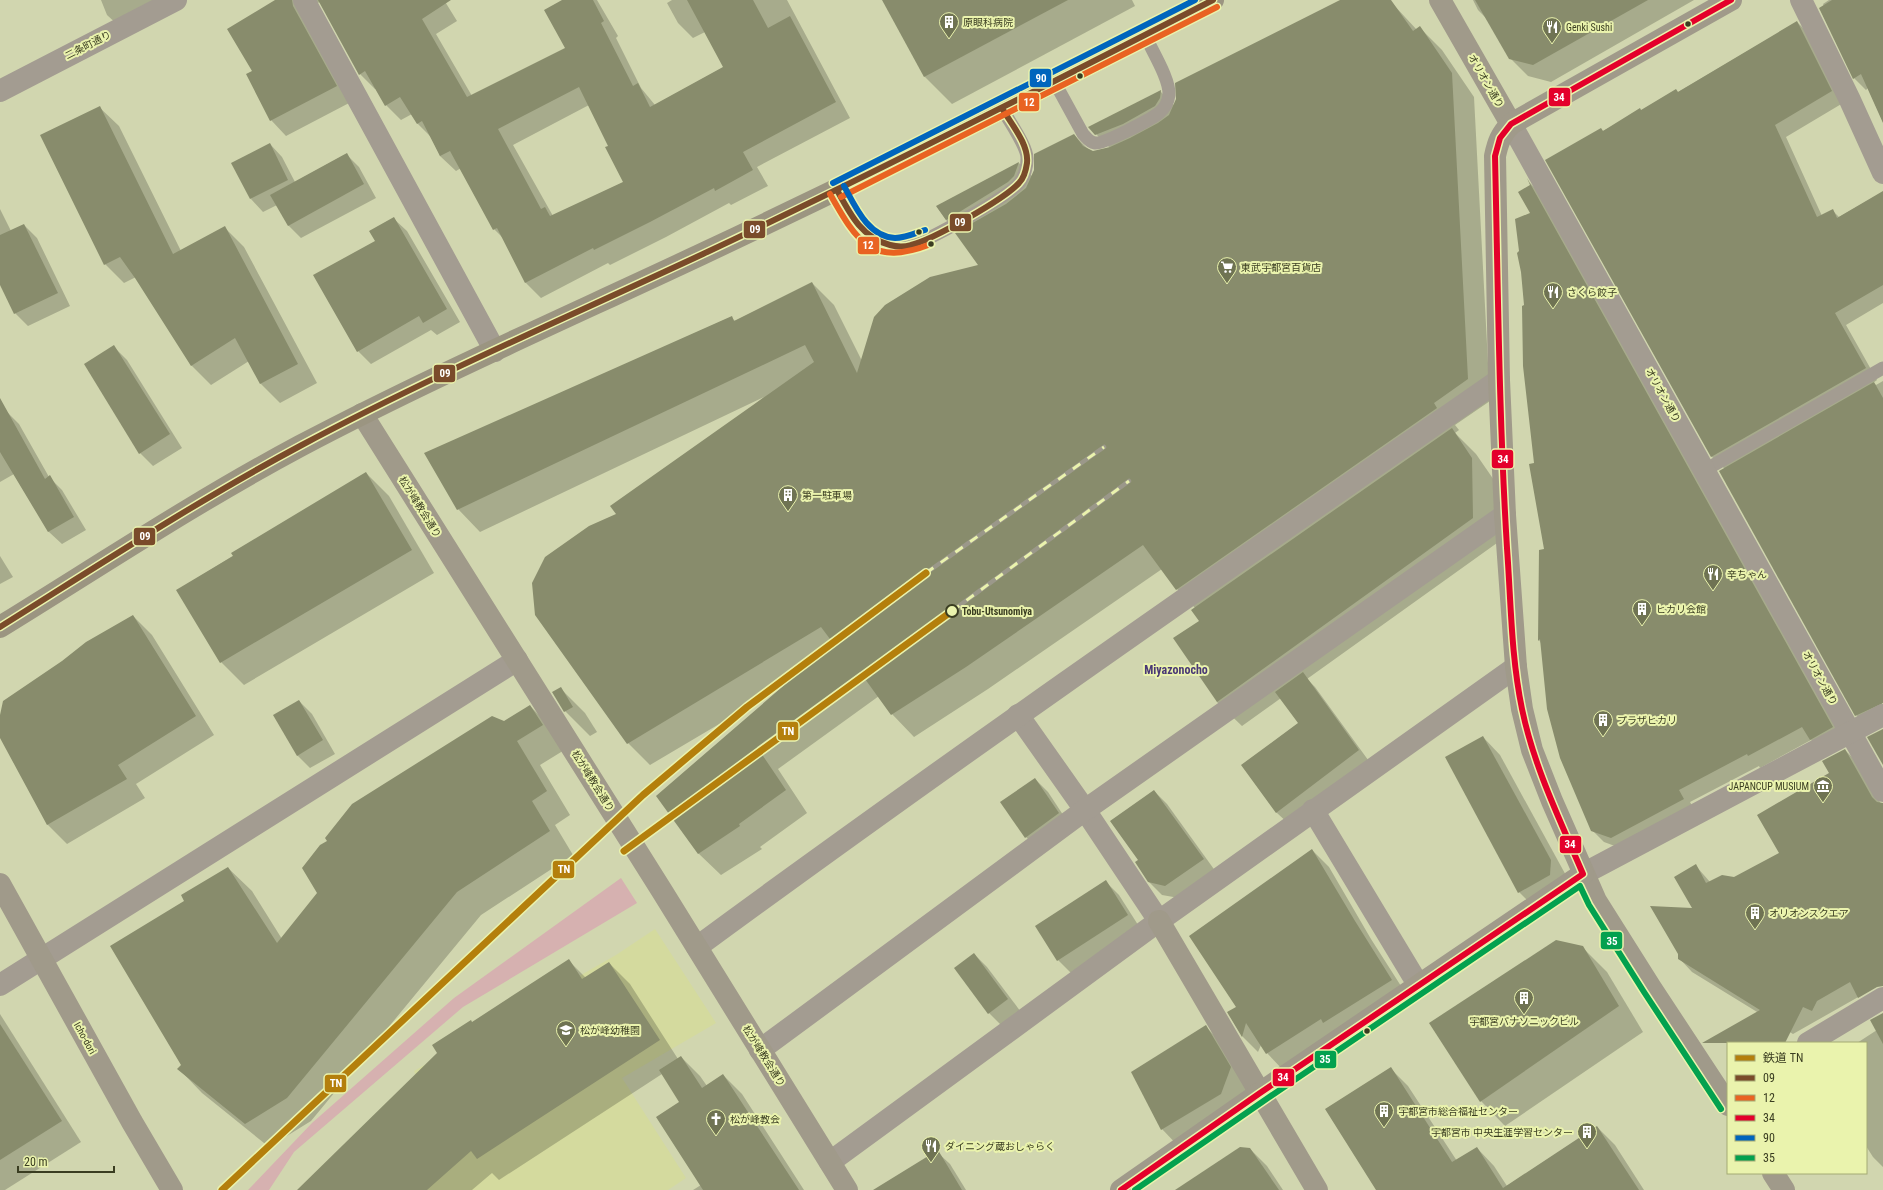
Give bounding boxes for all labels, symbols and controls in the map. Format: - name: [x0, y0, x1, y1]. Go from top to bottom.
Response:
- building icon: 原眼科病院: [938, 11, 960, 39]
- restaurant icon: Genki Sushi: [1541, 16, 1563, 44]
- place label: 原眼科病院: [963, 17, 1013, 28]
- unlabelled marker: [1683, 19, 1693, 29]
- place label: Genki Sushi: [1566, 22, 1612, 33]
- street label: 二条町通り: [63, 29, 113, 61]
- street label: オリオン通り: [1466, 52, 1506, 110]
- line badge: 90: [1029, 68, 1052, 88]
- unlabelled marker: [1075, 71, 1085, 81]
- text: 90: [1035, 72, 1047, 85]
- line badge: 34: [1548, 87, 1571, 107]
- text: 34: [1553, 91, 1565, 104]
- line badge: 12: [1018, 92, 1040, 112]
- text: 12: [1023, 96, 1035, 109]
- line badge: 09: [949, 213, 972, 232]
- text: 09: [954, 216, 966, 229]
- line badge: 09: [743, 220, 766, 239]
- text: 09: [749, 223, 761, 236]
- unlabelled marker: [914, 227, 924, 237]
- line badge: 12: [857, 236, 880, 255]
- text: 12: [862, 239, 874, 252]
- unlabelled marker: [926, 239, 936, 249]
- supermarket icon: 東武宇都宮百貨店: [1216, 256, 1238, 284]
- place label: 東武宇都宮百貨店: [1241, 262, 1321, 273]
- restaurant icon: さくら餃子: [1542, 281, 1564, 309]
- place label: さくら餃子: [1567, 287, 1617, 298]
- line badge: 09: [433, 364, 456, 383]
- street label: オリオン通り: [1644, 366, 1682, 424]
- text: 09: [439, 367, 451, 380]
- line badge: 34: [1491, 449, 1514, 469]
- text: 34: [1497, 453, 1509, 466]
- street label: 松が峰教会通り: [397, 474, 443, 540]
- building icon: 第一駐車場: [777, 484, 799, 512]
- place label: 第一駐車場: [802, 490, 852, 501]
- line badge: 09: [133, 527, 156, 546]
- text: 09: [139, 530, 151, 543]
- restaurant icon: 辛ちゃん: [1702, 563, 1724, 591]
- place label: 辛ちゃん: [1727, 569, 1767, 580]
- building icon: ヒカリ会館: [1631, 598, 1653, 626]
- marker: Tobu-Utsunomiya: [945, 604, 959, 618]
- place label: ヒカリ会館: [1656, 604, 1706, 615]
- place label: Tobu-Utsunomiya: [962, 606, 1032, 617]
- street label: オリオン通り: [1801, 649, 1839, 707]
- district label: Miyazonocho: [1144, 663, 1208, 677]
- building icon: プラザヒカリ: [1592, 709, 1614, 737]
- place label: プラザヒカリ: [1617, 715, 1677, 726]
- line badge: TN: [777, 721, 799, 741]
- text: TN: [782, 725, 795, 738]
- street label: 松が峰教会通り: [570, 748, 616, 814]
- museum icon: JAPANCUP MUSIUM: [1812, 775, 1834, 803]
- place label: JAPANCUP MUSIUM: [1729, 781, 1809, 792]
- line badge: 34: [1559, 835, 1582, 854]
- text: 34: [1564, 838, 1576, 851]
- line badge: TN: [552, 860, 575, 879]
- text: TN: [558, 863, 571, 876]
- building icon: オリオンスクエア: [1744, 902, 1766, 930]
- place label: オリオンスクエア: [1769, 908, 1849, 919]
- line badge: 35: [1600, 931, 1623, 950]
- text: 35: [1606, 935, 1618, 948]
- building icon: 宇都宮パナソニックビル: [1513, 987, 1535, 1015]
- place label: 宇都宮パナソニックビル: [1469, 1016, 1579, 1027]
- school or university icon: 松が峰幼稚園: [555, 1019, 577, 1047]
- street label: Icho-dori: [72, 1020, 98, 1056]
- street label: 松が峰教会通り: [741, 1023, 787, 1089]
- place label: 松が峰幼稚園: [580, 1025, 640, 1036]
- unlabelled marker: [1362, 1026, 1372, 1036]
- legend: [1727, 1042, 1867, 1174]
- line badge: 35: [1314, 1050, 1337, 1069]
- text: 鉄道 TN: [1763, 1051, 1803, 1065]
- text: 35: [1319, 1053, 1331, 1066]
- line badge: 34: [1272, 1068, 1295, 1087]
- text: 34: [1277, 1071, 1289, 1084]
- text: 09: [1763, 1071, 1775, 1085]
- line badge: TN: [324, 1074, 347, 1093]
- text: TN: [330, 1077, 343, 1090]
- text: 12: [1763, 1091, 1775, 1105]
- building icon: 宇都宮市総合福祉センター: [1373, 1100, 1395, 1128]
- place label: 宇都宮市総合福祉センター: [1398, 1106, 1518, 1117]
- church icon: 松が峰教会: [705, 1108, 727, 1136]
- text: 34: [1763, 1111, 1775, 1125]
- place label: 松が峰教会: [730, 1114, 780, 1125]
- building icon: 宇都宮市 中央生涯学習センター: [1576, 1121, 1598, 1149]
- place label: 宇都宮市 中央生涯学習センター: [1431, 1127, 1573, 1138]
- text: 90: [1763, 1131, 1775, 1145]
- restaurant icon: ダイニング蔵おしゃらく: [920, 1135, 942, 1163]
- place label: ダイニング蔵おしゃらく: [945, 1141, 1055, 1152]
- scale bar: [18, 1148, 114, 1174]
- text: 35: [1763, 1151, 1775, 1165]
- text: 20 m: [24, 1155, 48, 1169]

